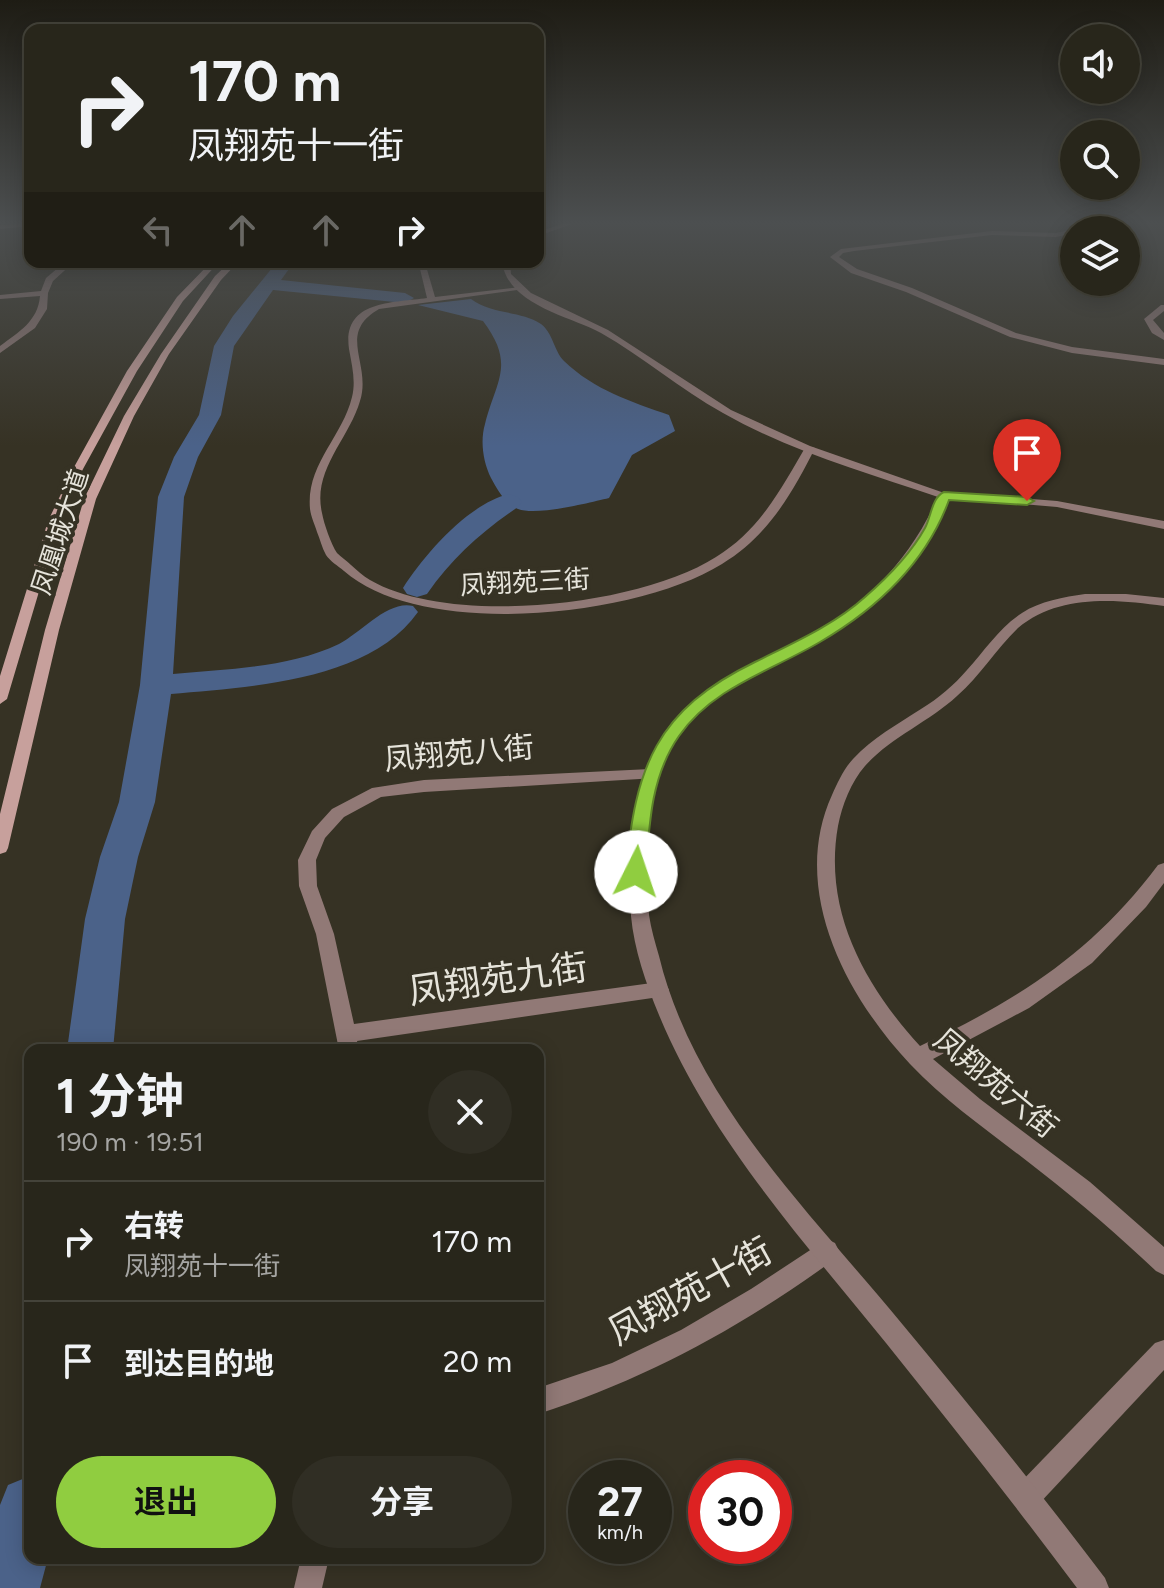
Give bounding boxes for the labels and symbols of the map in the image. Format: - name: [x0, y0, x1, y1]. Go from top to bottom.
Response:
- pin: [993, 419, 1061, 501]
- street label: 凤凰城大道: [25, 465, 95, 599]
- street label: 凤翔苑三街: [459, 563, 591, 601]
- street label: 凤翔苑八街: [383, 728, 535, 778]
- position arrow: [594, 830, 678, 914]
- street label: 凤翔苑九街: [406, 945, 590, 1013]
- street label: 凤翔苑六街: [927, 1021, 1065, 1145]
- street label: 凤翔苑十街: [601, 1229, 779, 1353]
- speed limit sign: 30: [688, 1460, 792, 1564]

